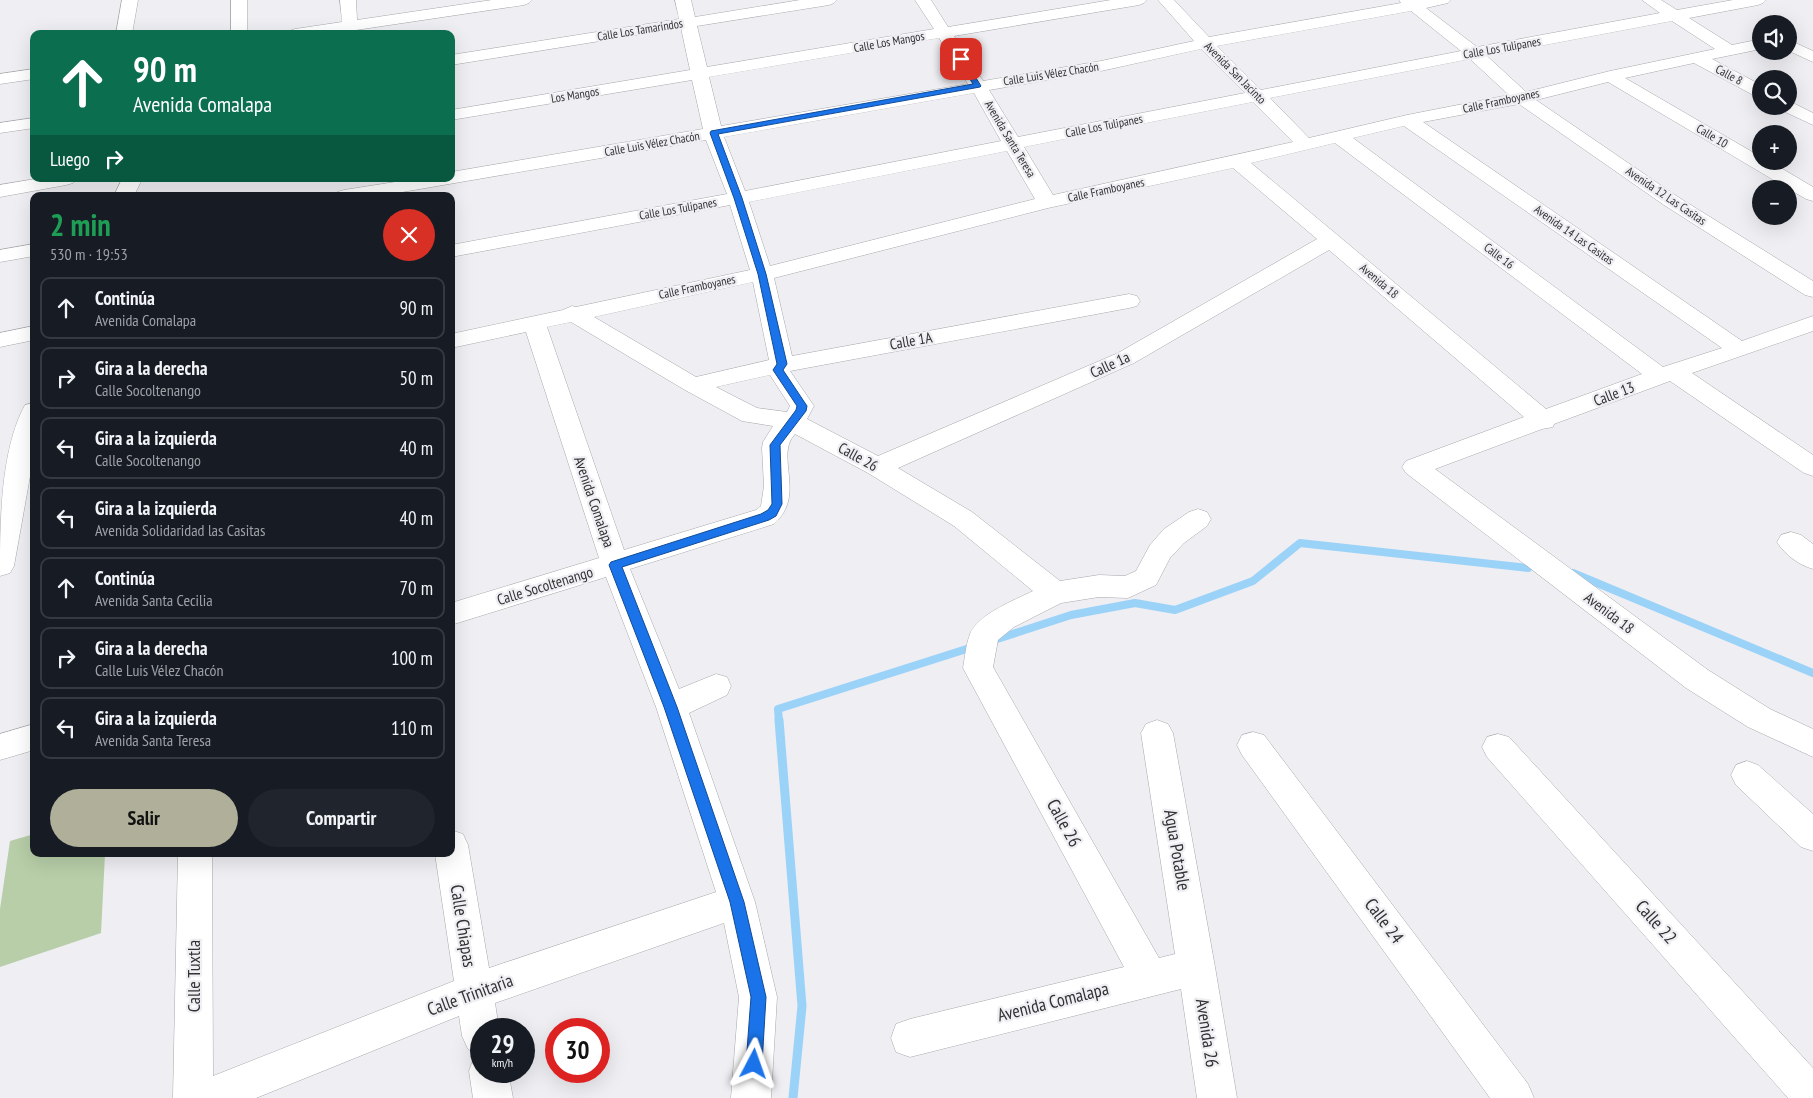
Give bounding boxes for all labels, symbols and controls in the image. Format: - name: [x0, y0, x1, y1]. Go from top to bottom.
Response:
- street label: Calle Los Tamarindos: [596, 15, 684, 44]
- map controls: [1752, 15, 1797, 225]
- button: sound: [1752, 15, 1797, 60]
- street label: Calle Los Mangos: [852, 28, 925, 55]
- street label: Calle Los Tulipanes: [1462, 33, 1542, 62]
- pin: [940, 38, 982, 80]
- street label: Avenida San Jacinto: [1201, 39, 1269, 107]
- icon: arrive: [947, 45, 975, 73]
- text: 90 m: [133, 46, 197, 92]
- icon: ahead: [50, 50, 115, 115]
- street label: Calle Luis Vélez Chacón: [1002, 59, 1100, 88]
- street label: Calle 8: [1713, 61, 1745, 88]
- button: search: [1752, 70, 1797, 115]
- street label: Los Mangos: [550, 83, 600, 106]
- street label: Calle Framboyanes: [1461, 85, 1541, 116]
- text: Avenida Comalapa: [133, 90, 272, 118]
- street label: Avenida Santa Teresa: [982, 98, 1039, 180]
- street label: Calle Los Tulipanes: [1064, 111, 1144, 140]
- street label: Calle 10: [1694, 120, 1731, 151]
- button: +: [1752, 125, 1797, 170]
- street label: Calle Luis Vélez Chacón: [603, 128, 701, 159]
- icon: right: [100, 145, 128, 173]
- text: Luego: [50, 147, 90, 171]
- street label: Avenida 12 Las Casitas: [1623, 163, 1709, 228]
- street label: Calle Framboyanes: [1066, 174, 1146, 205]
- button: −: [1752, 180, 1797, 225]
- street label: Calle Los Tulipanes: [638, 194, 718, 223]
- street label: Avenida 14 Las Casitas: [1532, 202, 1617, 268]
- text: 2 min: [50, 205, 111, 244]
- button: close: [383, 209, 435, 261]
- street label: Calle 16: [1481, 239, 1517, 272]
- text: 530 m · 19:53: [50, 244, 128, 264]
- street label: Avenida 18: [1357, 260, 1402, 301]
- street label: Calle Framboyanes: [657, 271, 737, 302]
- text: Continúa: [95, 286, 155, 310]
- icon: ahead: [52, 294, 80, 322]
- text: 90 m: [400, 296, 433, 320]
- text: Avenida Comalapa: [95, 310, 196, 330]
- street label: Calle 1A: [888, 327, 935, 354]
- street label: Calle 1a: [1087, 347, 1133, 382]
- text: Gira a la derecha: [95, 356, 208, 380]
- icon: right: [52, 364, 80, 392]
- text: 50 m: [400, 366, 433, 390]
- street label: Calle 13: [1591, 377, 1637, 410]
- text: Calle Socoltenango: [95, 380, 201, 400]
- text: Gira a la izquierda: [95, 426, 217, 450]
- icon: left: [52, 434, 80, 462]
- text: 40 m: [400, 436, 433, 460]
- street label: Calle 26: [835, 438, 882, 475]
- text: Calle Socoltenango: [95, 450, 201, 470]
- street label: Avenida Comalapa: [570, 454, 619, 550]
- text: Gira a la izquierda: [95, 496, 217, 520]
- icon: left: [52, 504, 80, 532]
- text: 40 m: [400, 506, 433, 530]
- text: Avenida Solidaridad las Casitas: [95, 520, 265, 540]
- street label: Calle Socoltenango: [495, 562, 595, 609]
- text: Continúa: [95, 566, 155, 590]
- icon: ahead: [52, 574, 80, 602]
- text: 70 m: [400, 576, 433, 600]
- street label: Avenida 18: [1581, 588, 1638, 638]
- text: Avenida Santa Cecilia: [95, 590, 213, 610]
- text: Gira a la derecha: [95, 636, 208, 660]
- icon: right: [52, 644, 80, 672]
- text: 100 m: [391, 646, 433, 670]
- text: Calle Luis Vélez Chacón: [95, 660, 224, 680]
- text: Gira a la izquierda: [95, 706, 217, 730]
- icon: left: [52, 714, 80, 742]
- text: 110 m: [391, 716, 433, 740]
- text: Avenida Santa Teresa: [95, 730, 211, 750]
- button: Salir: [50, 789, 238, 847]
- button: Compartir: [248, 789, 435, 847]
- street label: Calle 26: [1042, 795, 1087, 851]
- street label: Agua Potable: [1159, 808, 1196, 892]
- street label: Calle Chiapas: [446, 883, 481, 969]
- street label: Calle 24: [1360, 893, 1409, 948]
- street label: Calle 22: [1631, 895, 1682, 948]
- street label: Calle Tuxtla: [182, 940, 205, 1012]
- street label: Calle Trinitaria: [424, 968, 516, 1021]
- street label: Avenida Comalapa: [995, 977, 1111, 1026]
- street label: Avenida 26: [1191, 997, 1224, 1069]
- speed limit sign: 30: [545, 1018, 610, 1083]
- text: 29: [491, 1028, 514, 1060]
- position arrow: [727, 1037, 779, 1089]
- text: km/h: [492, 1055, 513, 1070]

